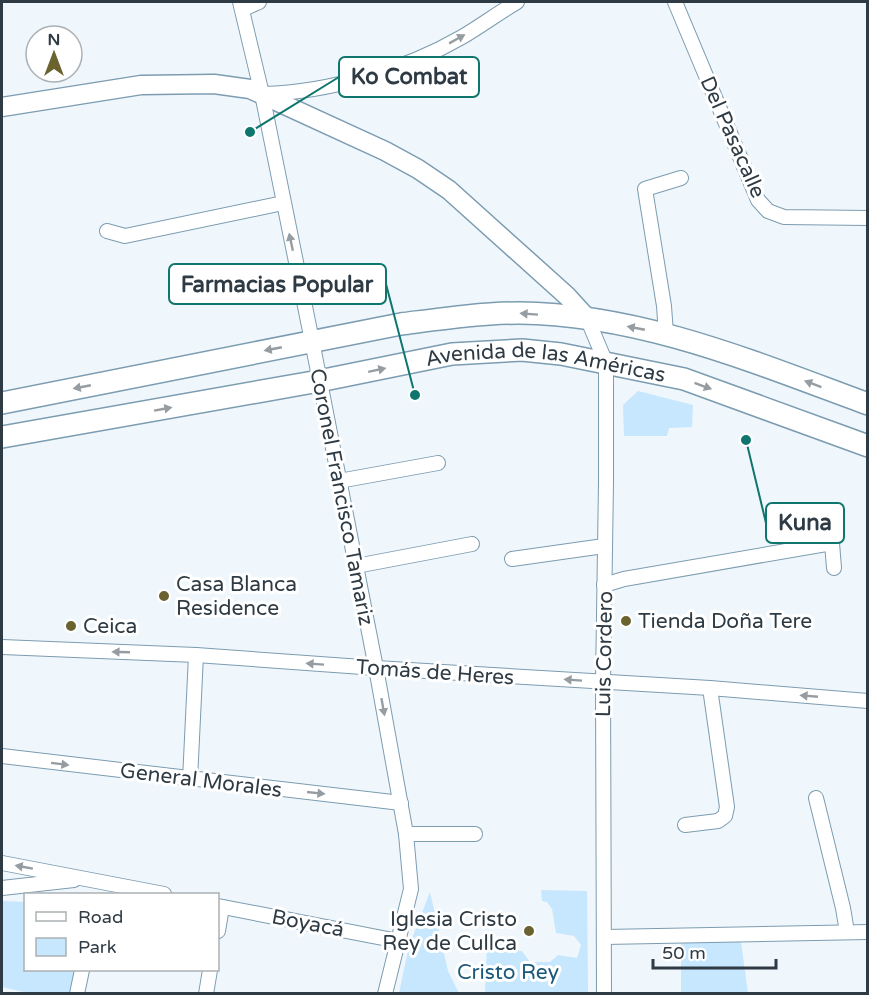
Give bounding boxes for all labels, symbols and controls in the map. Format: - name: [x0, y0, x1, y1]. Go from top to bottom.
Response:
- north arrow: [24, 24, 84, 84]
- text: N: [48, 30, 60, 50]
- one-way arrow: [449, 34, 466, 44]
- callout: Ko Combat: [339, 57, 479, 97]
- text: Ko Combat: [351, 64, 468, 90]
- street label: Del Pasacalle: [695, 72, 771, 202]
- one-way arrow: [286, 232, 295, 251]
- callout: Farmacias Popular: [169, 264, 386, 304]
- text: Farmacias Popular: [181, 272, 374, 298]
- one-way arrow: [519, 309, 538, 318]
- one-way arrow: [627, 323, 646, 332]
- street label: Avenida de las Américas: [423, 338, 668, 388]
- one-way arrow: [264, 345, 283, 354]
- one-way arrow: [367, 365, 386, 374]
- street label: Coronel Francisco Tamariz: [304, 366, 379, 628]
- one-way arrow: [804, 378, 822, 388]
- one-way arrow: [695, 382, 713, 392]
- one-way arrow: [73, 383, 92, 392]
- one-way arrow: [153, 404, 172, 413]
- callout: Kuna: [766, 503, 844, 543]
- text: Kuna: [778, 510, 832, 536]
- place label: Casa Blanca Residence: [176, 572, 297, 621]
- marker: Casa Blanca Residence: [157, 589, 171, 603]
- street label: Luis Cordero: [591, 591, 618, 717]
- place label: Tienda Doña Tere: [638, 609, 812, 634]
- place label: Ceica: [83, 614, 137, 639]
- marker: Tienda Doña Tere: [619, 614, 633, 628]
- marker: Ceica: [64, 619, 78, 633]
- one-way arrow: [111, 647, 130, 656]
- street label: Tomás de Heres: [355, 654, 515, 690]
- one-way arrow: [306, 659, 325, 669]
- one-way arrow: [563, 676, 582, 685]
- one-way arrow: [800, 691, 819, 701]
- one-way arrow: [379, 697, 388, 716]
- street label: General Morales: [119, 758, 283, 803]
- one-way arrow: [50, 759, 69, 768]
- one-way arrow: [306, 789, 325, 798]
- one-way arrow: [14, 862, 33, 871]
- legend: [24, 893, 219, 971]
- street label: Boyacá: [270, 904, 346, 943]
- text: Road: [78, 906, 123, 928]
- place label: Iglesia Cristo Rey de Cullca: [382, 907, 517, 956]
- marker: Iglesia Cristo Rey de Cullca: [522, 924, 536, 938]
- scale bar: [653, 932, 776, 970]
- text: Park: [78, 936, 117, 958]
- text: 50 m: [662, 942, 706, 964]
- park label: Cristo Rey: [457, 960, 559, 985]

